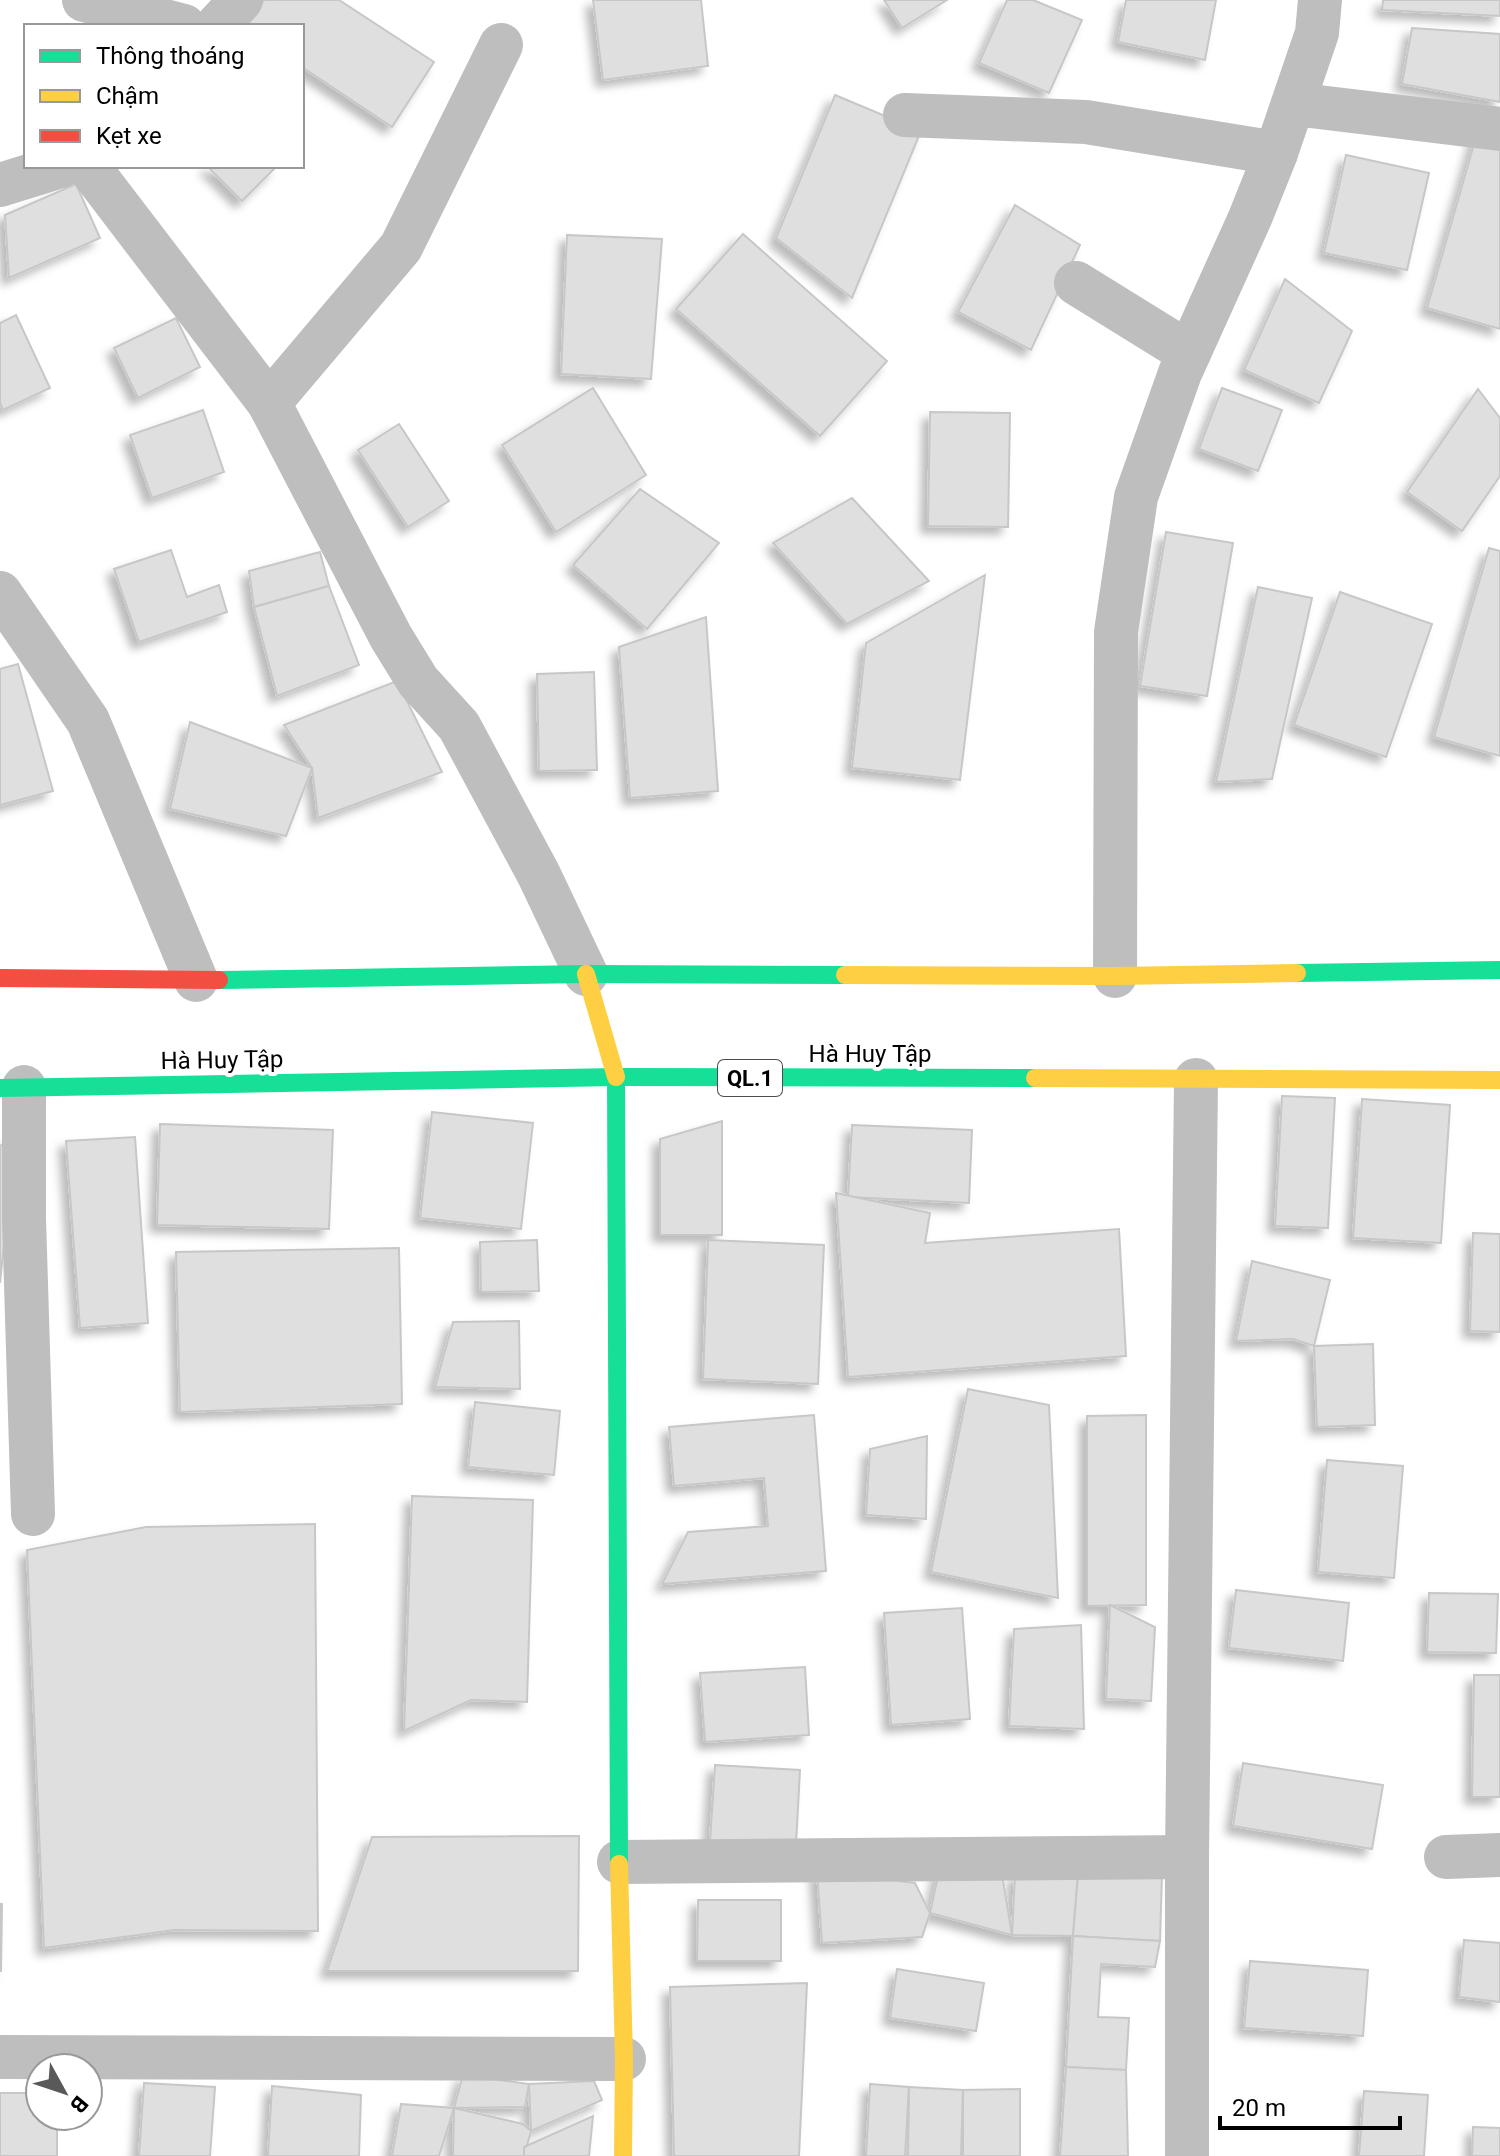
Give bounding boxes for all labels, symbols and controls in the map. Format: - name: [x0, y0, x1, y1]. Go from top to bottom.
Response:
- legend: [24, 24, 304, 168]
- text: Thông thoáng: [96, 42, 244, 70]
- text: Chậm: [96, 82, 159, 110]
- text: Kẹt xe: [96, 122, 162, 150]
- street label: Hà Huy Tập: [809, 1040, 931, 1068]
- street label: Hà Huy Tập: [160, 1045, 284, 1075]
- road number: QL.1: [718, 1060, 782, 1096]
- north arrow: [24, 2052, 104, 2132]
- scale bar: [1220, 2080, 1400, 2130]
- text: B: [65, 2091, 93, 2118]
- text: 20 m: [1232, 2094, 1286, 2122]

